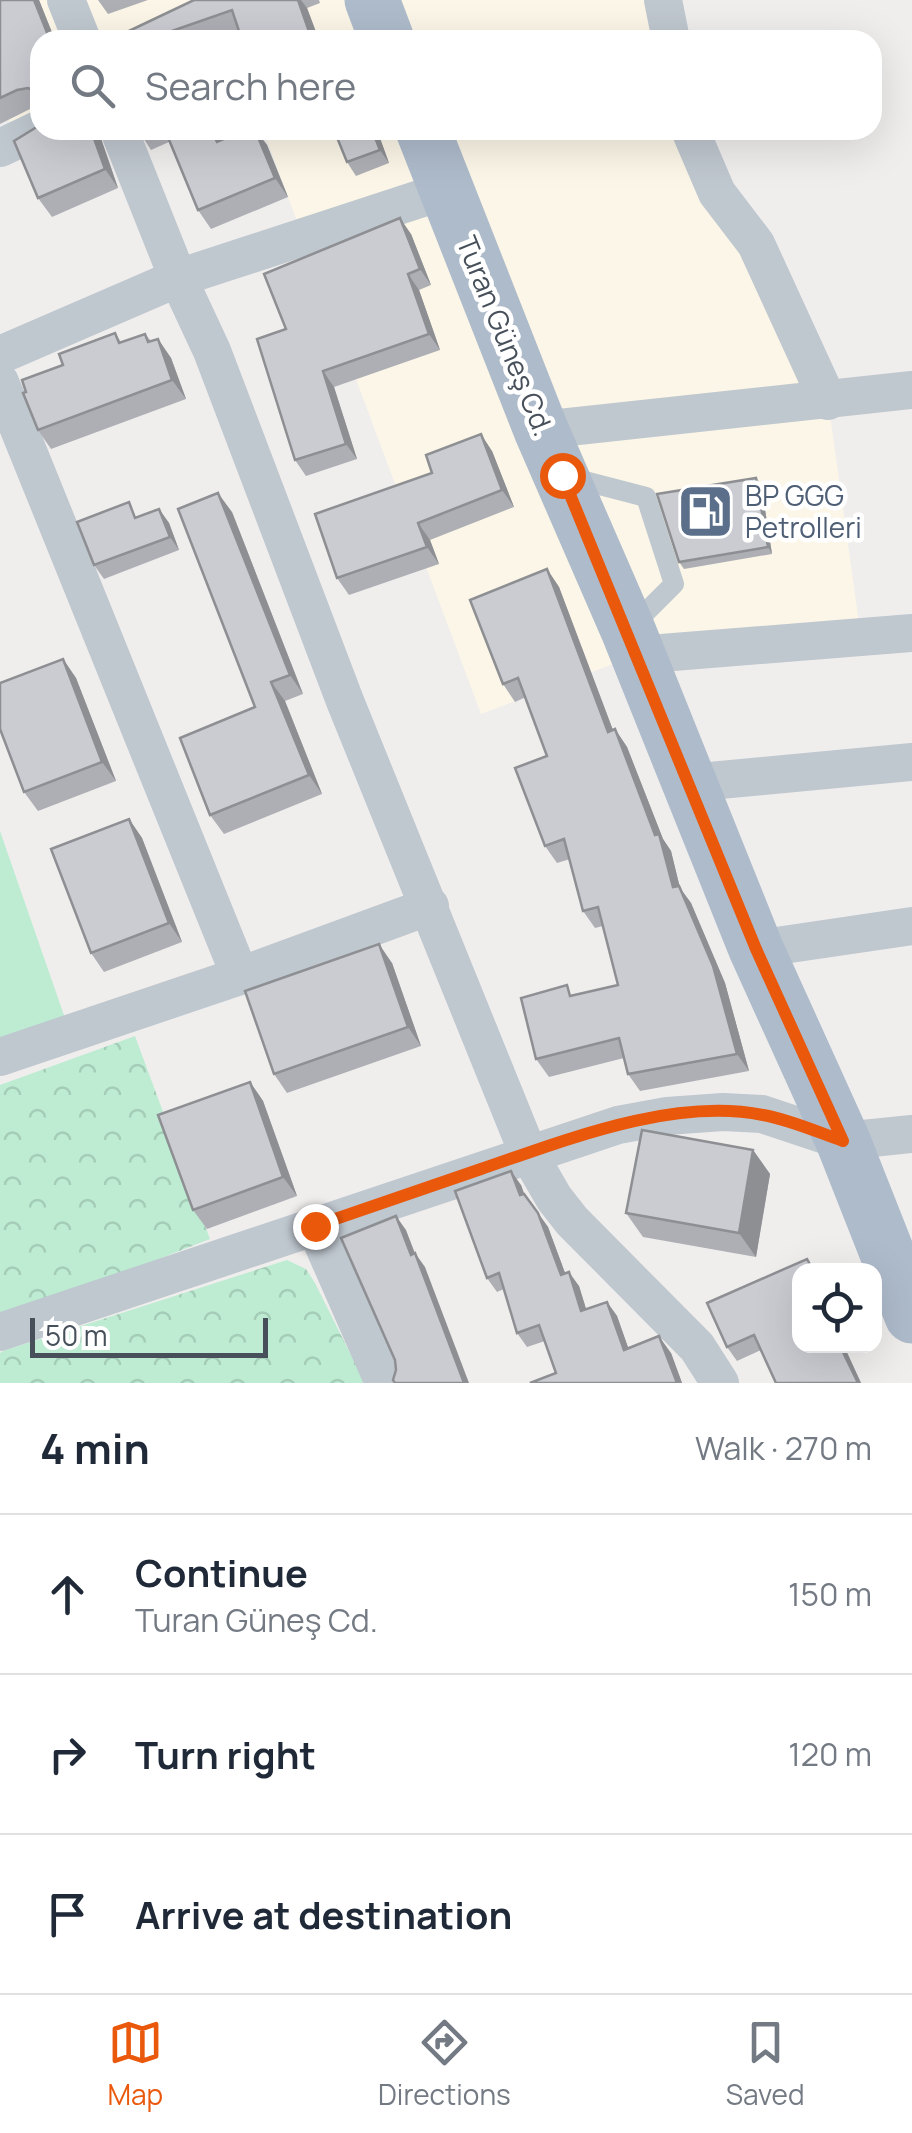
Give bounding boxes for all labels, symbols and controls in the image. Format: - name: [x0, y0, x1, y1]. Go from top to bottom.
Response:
- search box: [30, 30, 882, 140]
- icon: search: [65, 58, 120, 113]
- text: Search here: [145, 59, 356, 111]
- street label: Turan Güneş Cd.: [448, 230, 563, 441]
- route start: [540, 453, 586, 499]
- place label: BP GGG Petrolleri: [745, 476, 862, 546]
- fuel station icon: BP GGG Petrolleri: [676, 482, 736, 542]
- route end: [293, 1204, 339, 1250]
- map controls: [792, 1263, 882, 1353]
- button: locate: [792, 1263, 882, 1353]
- scale bar: [30, 1313, 268, 1358]
- text: 50 m: [45, 1316, 108, 1354]
- text: 4 min: [40, 1419, 150, 1477]
- text: Walk · 270 m: [695, 1426, 872, 1470]
- text: Continue: [135, 1546, 308, 1598]
- icon: ahead: [40, 1567, 95, 1622]
- text: 150 m: [788, 1572, 872, 1616]
- text: Turan Güneş Cd.: [135, 1598, 378, 1642]
- icon: right: [40, 1727, 95, 1782]
- text: Turn right: [135, 1728, 316, 1780]
- text: 120 m: [788, 1732, 872, 1776]
- icon: arrive: [40, 1887, 95, 1942]
- text: Arrive at destination: [135, 1888, 512, 1940]
- tab: Map: [107, 2015, 163, 2113]
- tab: Directions: [378, 2015, 511, 2113]
- tab: Saved: [726, 2015, 805, 2113]

